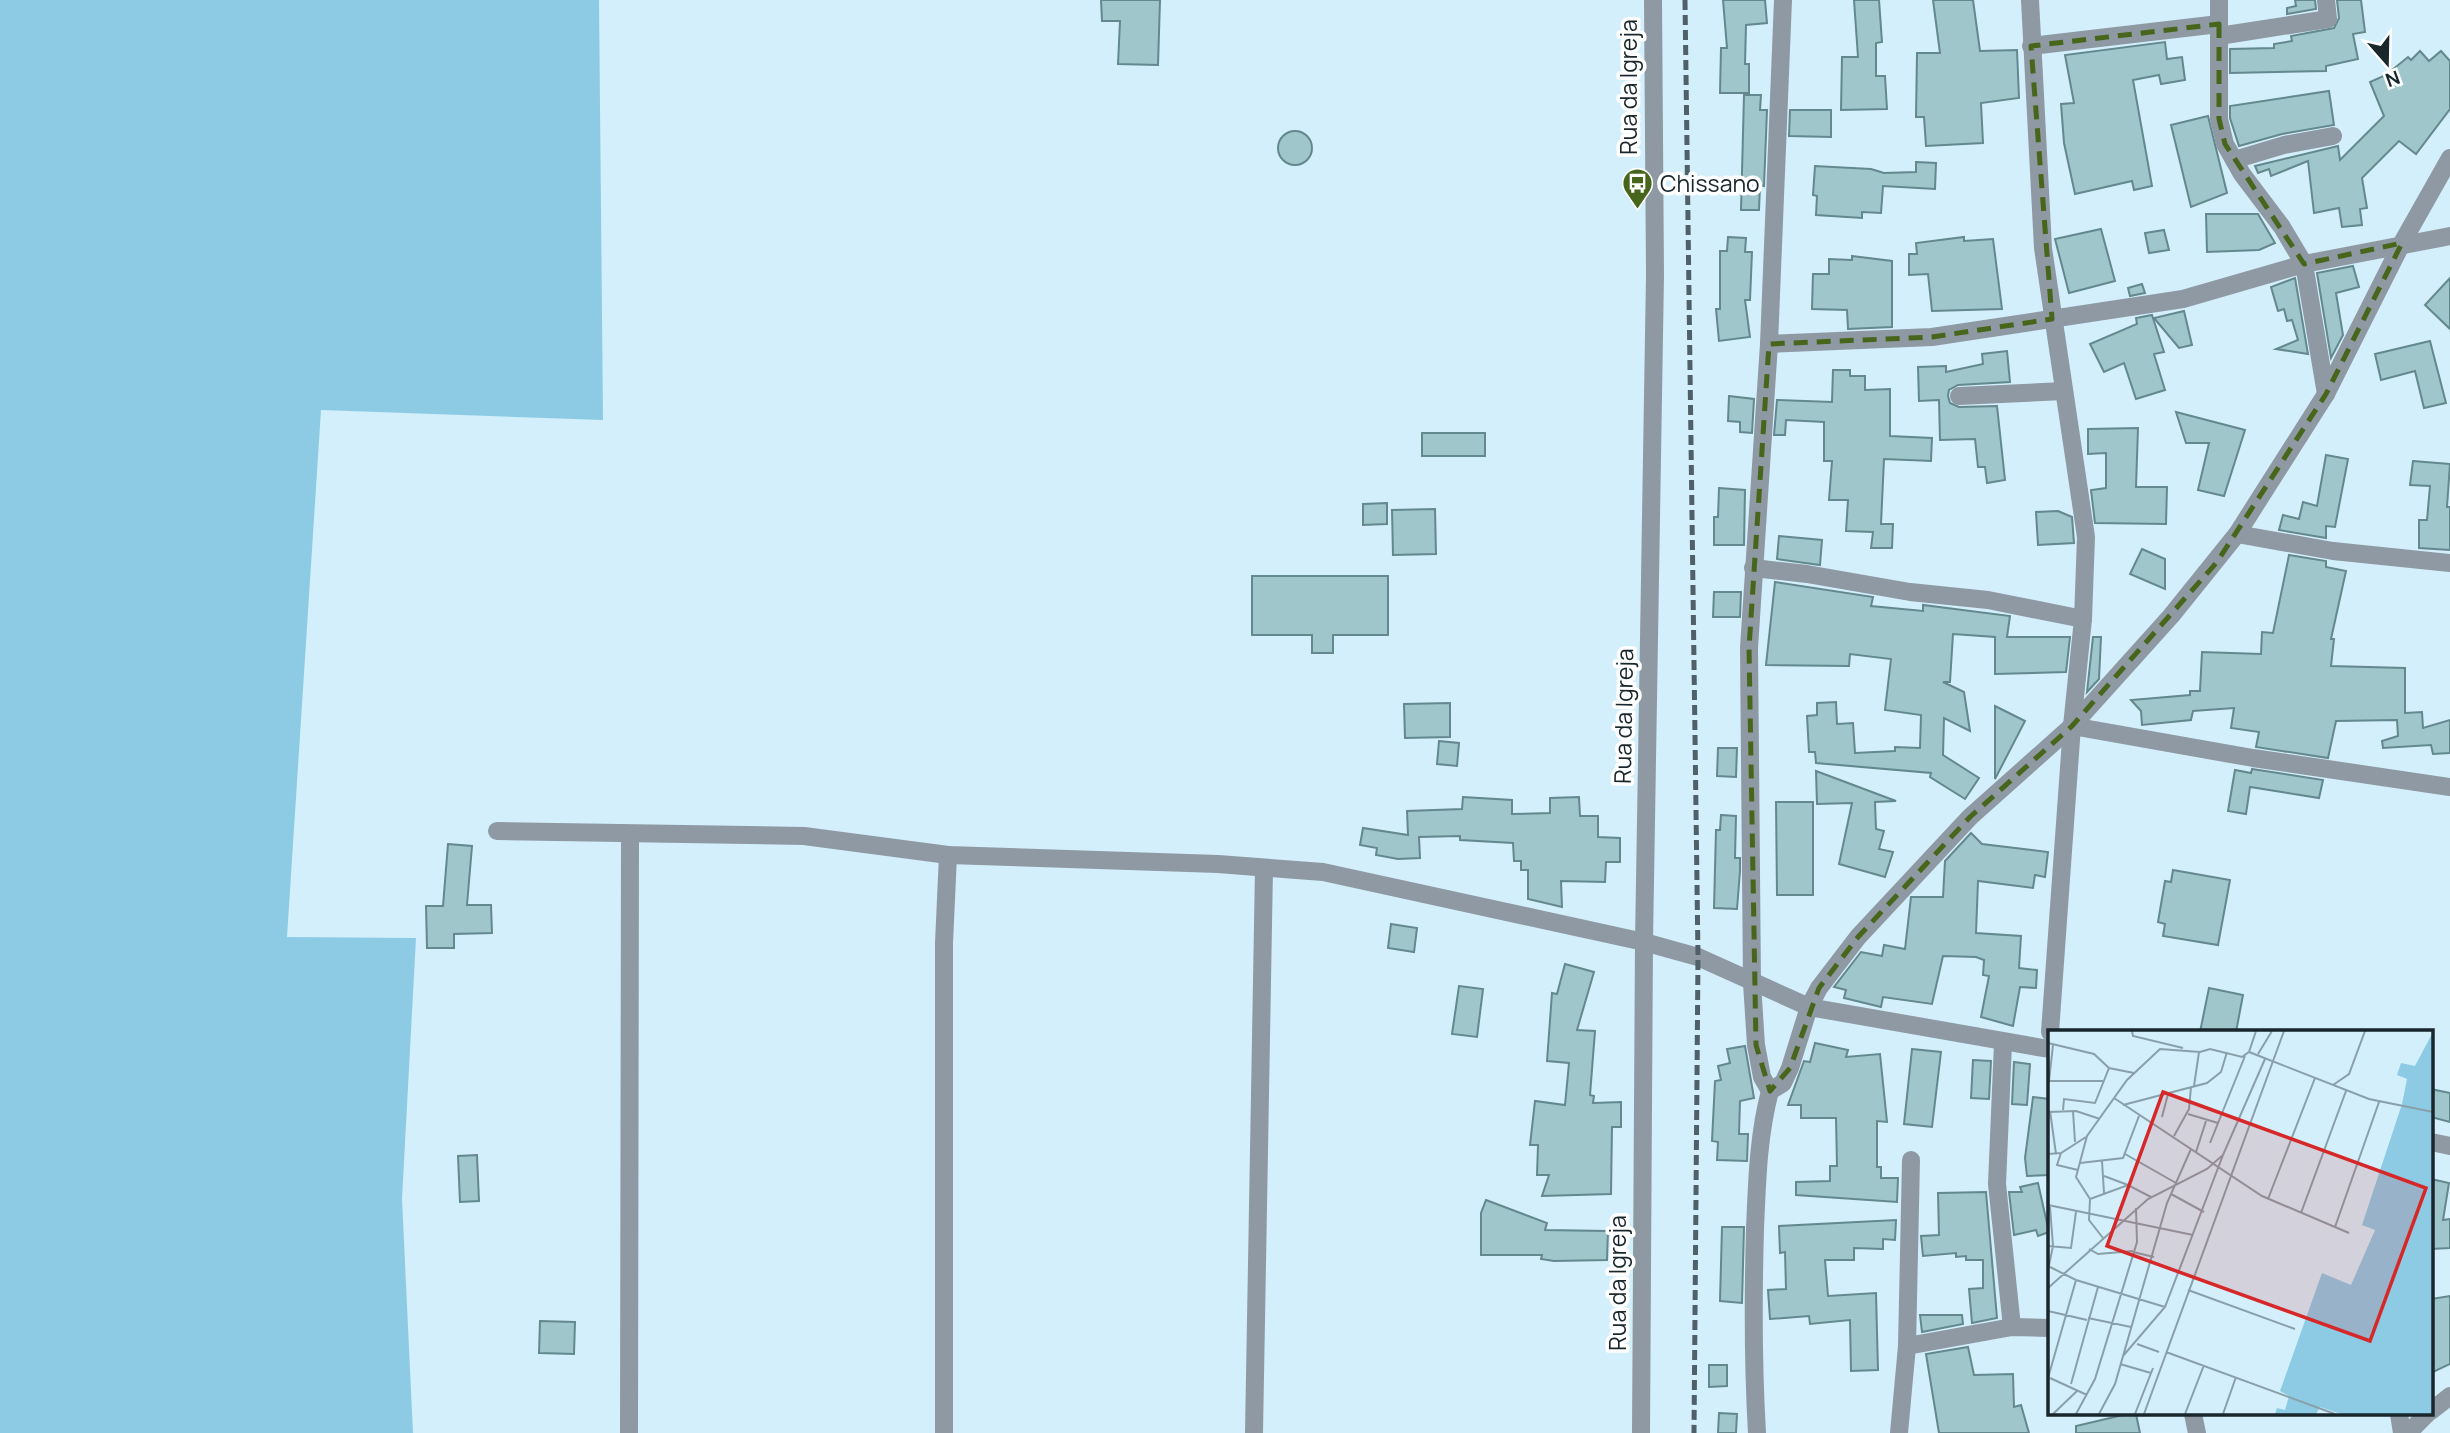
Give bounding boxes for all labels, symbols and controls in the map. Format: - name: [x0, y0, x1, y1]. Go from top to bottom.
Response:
- street label: Rua da Igreja: [1612, 19, 1644, 155]
- north arrow: [2352, 28, 2422, 98]
- text: N: [2382, 64, 2404, 94]
- bus stop icon: Chissano: [1620, 167, 1654, 211]
- place label: Chissano: [1660, 167, 1760, 199]
- street label: Rua da Igreja: [1606, 648, 1640, 784]
- inset map: [2048, 1030, 2432, 1416]
- street label: Rua da Igreja: [1601, 1215, 1633, 1351]

